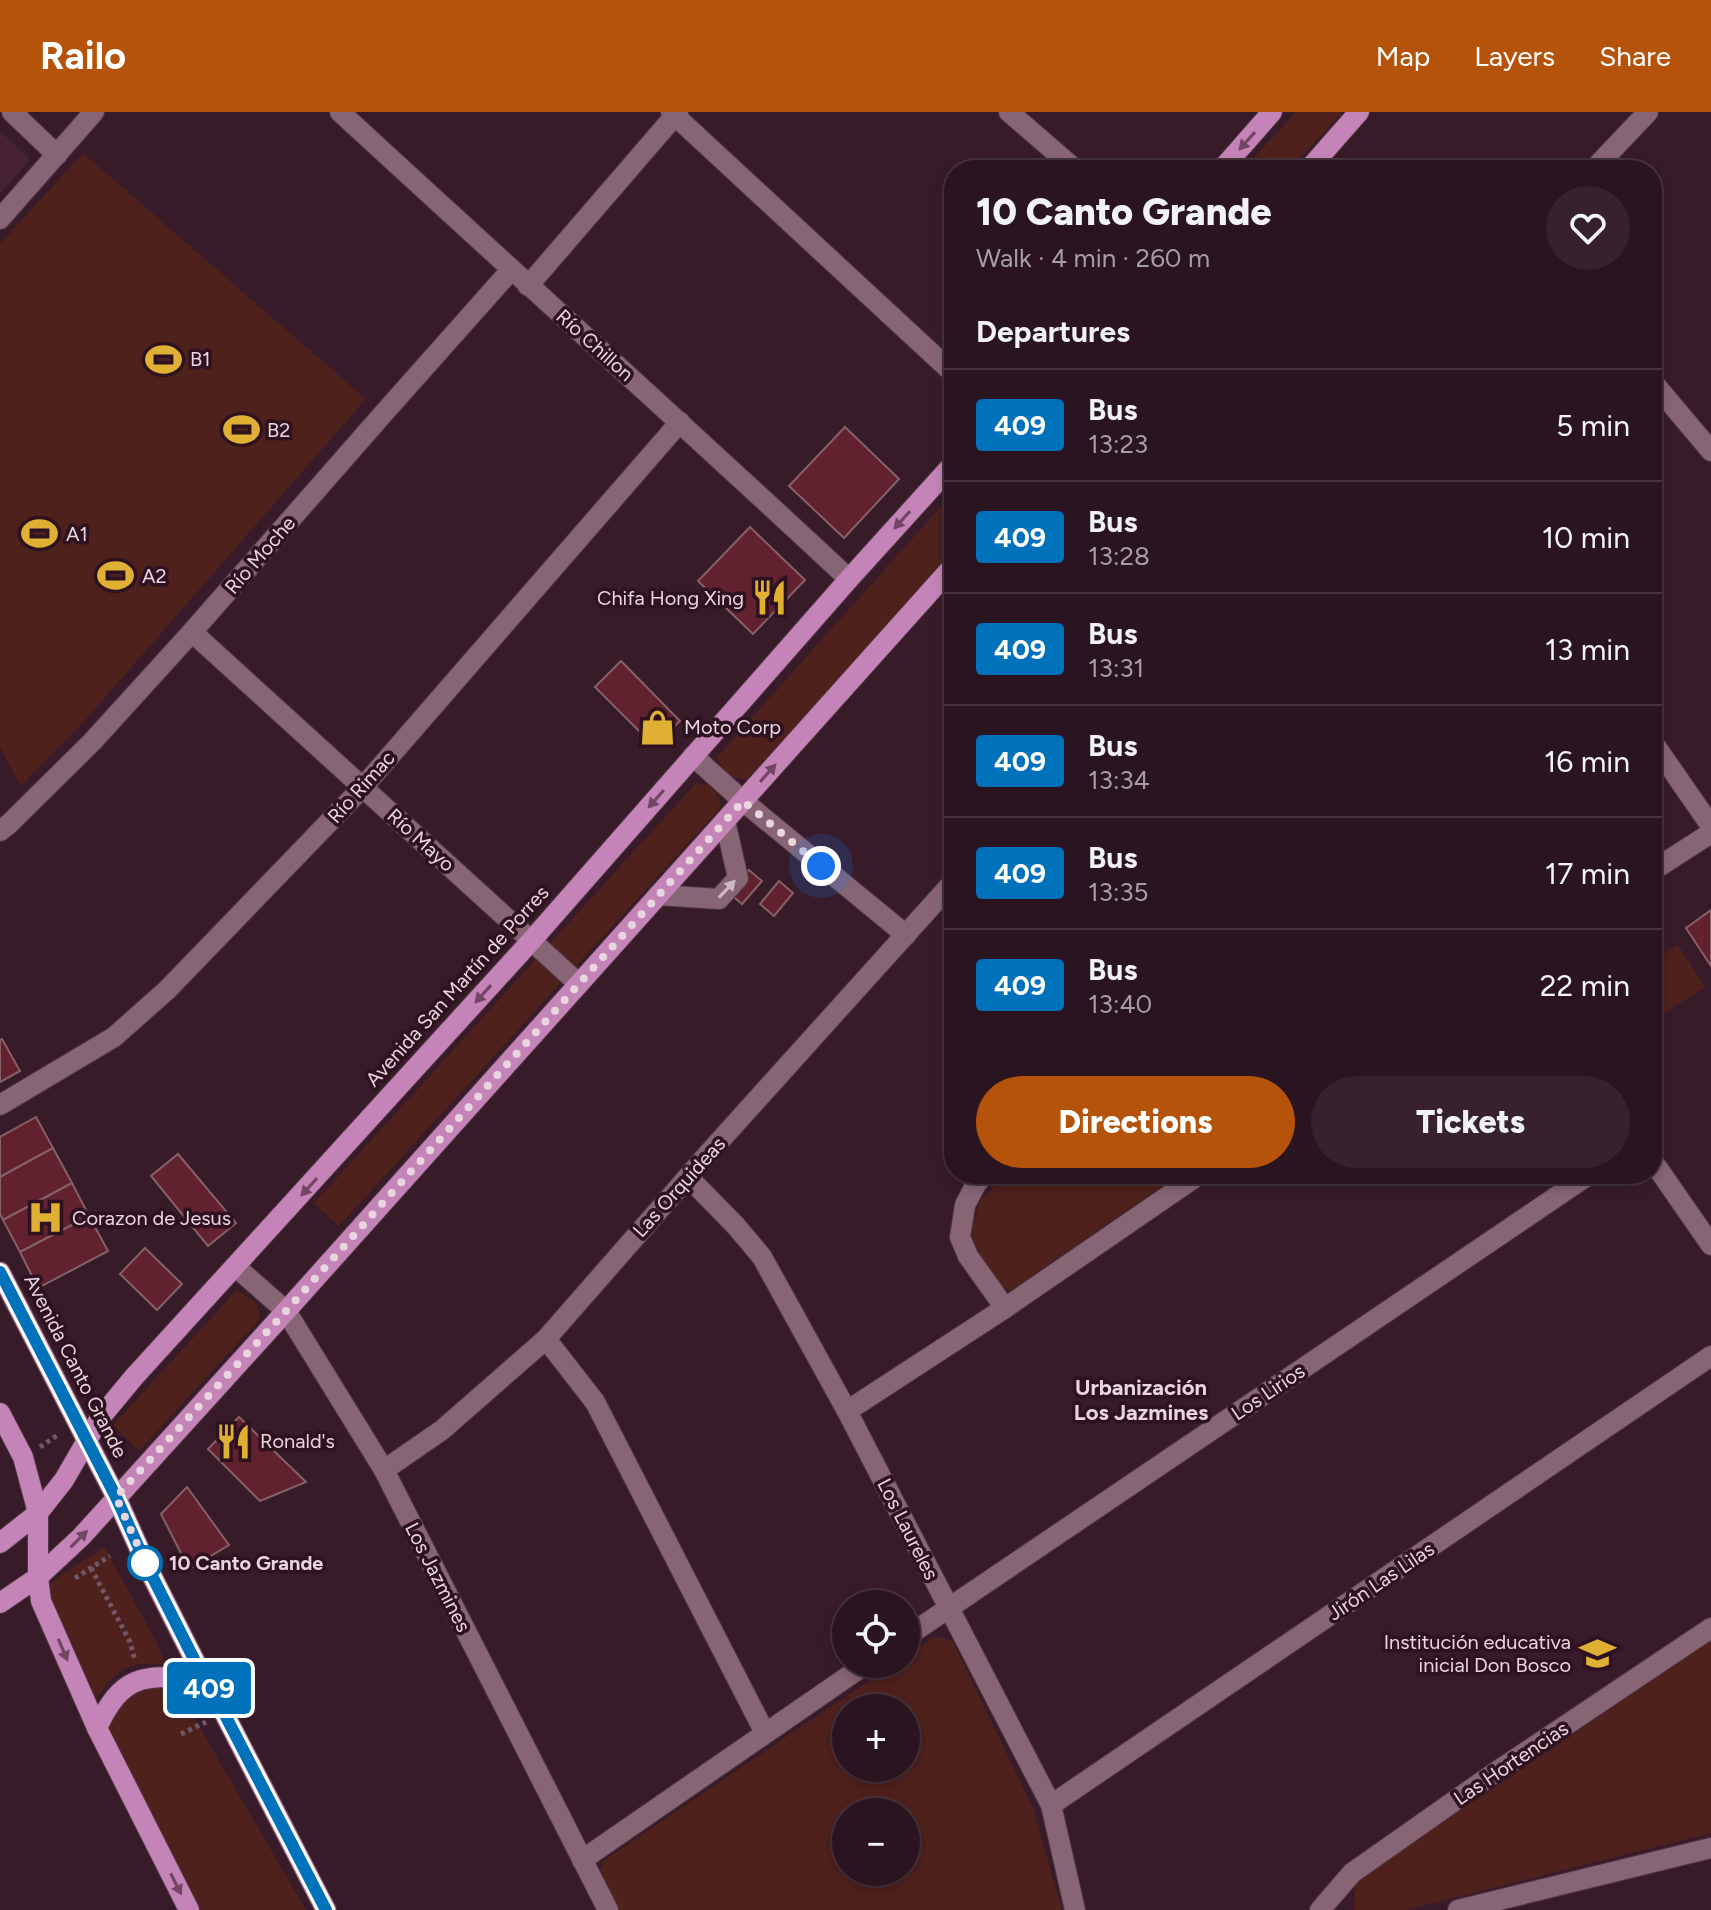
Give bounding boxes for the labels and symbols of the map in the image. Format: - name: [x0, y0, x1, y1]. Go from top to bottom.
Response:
- one-way arrow: [1238, 131, 1256, 150]
- street label: Río Chillon: [551, 304, 639, 386]
- sports icon: B1: [145, 340, 183, 378]
- place label: B1: [190, 347, 210, 371]
- sports icon: B2: [222, 411, 260, 449]
- place label: B2: [267, 418, 290, 442]
- street label: Río Moche: [220, 511, 300, 599]
- one-way arrow: [893, 511, 911, 530]
- sports icon: A1: [21, 515, 59, 553]
- place label: A1: [66, 522, 88, 546]
- sports icon: A2: [97, 557, 135, 595]
- place label: A2: [142, 564, 167, 588]
- restaurant icon: Chifa Hong Xing: [751, 579, 789, 617]
- place label: Chifa Hong Xing: [597, 586, 744, 610]
- shop icon: Moto Corp: [639, 708, 677, 746]
- place label: Moto Corp: [684, 715, 781, 739]
- street label: Río Rimac: [322, 746, 400, 828]
- one-way arrow: [759, 763, 777, 783]
- one-way arrow: [647, 790, 665, 809]
- street label: Río Mayo: [382, 803, 460, 877]
- your location: [801, 846, 841, 886]
- one-way arrow: [718, 880, 736, 899]
- street label: Avenida San Martín de Porres: [360, 881, 554, 1091]
- one-way arrow: [475, 983, 492, 1003]
- street label: Las Orquideas: [628, 1132, 730, 1242]
- one-way arrow: [300, 1177, 318, 1196]
- hospital icon: Corazon de Jesus: [27, 1199, 65, 1237]
- place label: Corazon de Jesus: [72, 1206, 231, 1230]
- street label: Avenida Canto Grande: [19, 1270, 133, 1462]
- street label: Los Lirios: [1227, 1359, 1309, 1425]
- district label: Urbanización Los Jazmines: [1074, 1374, 1208, 1426]
- restaurant icon: Ronald's: [215, 1422, 253, 1460]
- place label: Ronald's: [260, 1429, 335, 1453]
- street label: Los Laureles: [872, 1474, 944, 1584]
- street label: Los Jazmines: [400, 1518, 476, 1636]
- one-way arrow: [69, 1530, 87, 1549]
- street label: Jirón Las Lilas: [1323, 1537, 1439, 1625]
- marker: 10 Canto Grande: [128, 1546, 162, 1580]
- place label: 10 Canto Grande: [169, 1551, 323, 1575]
- place label: Institución educativa inicial Don Bosco: [1384, 1630, 1571, 1677]
- school or university icon: Institución educativa inicial Don Bosco: [1578, 1635, 1616, 1673]
- one-way arrow: [56, 1638, 69, 1662]
- line badge: 409: [163, 1662, 255, 1714]
- street label: Las Hortencias: [1449, 1716, 1573, 1810]
- one-way arrow: [169, 1873, 182, 1896]

